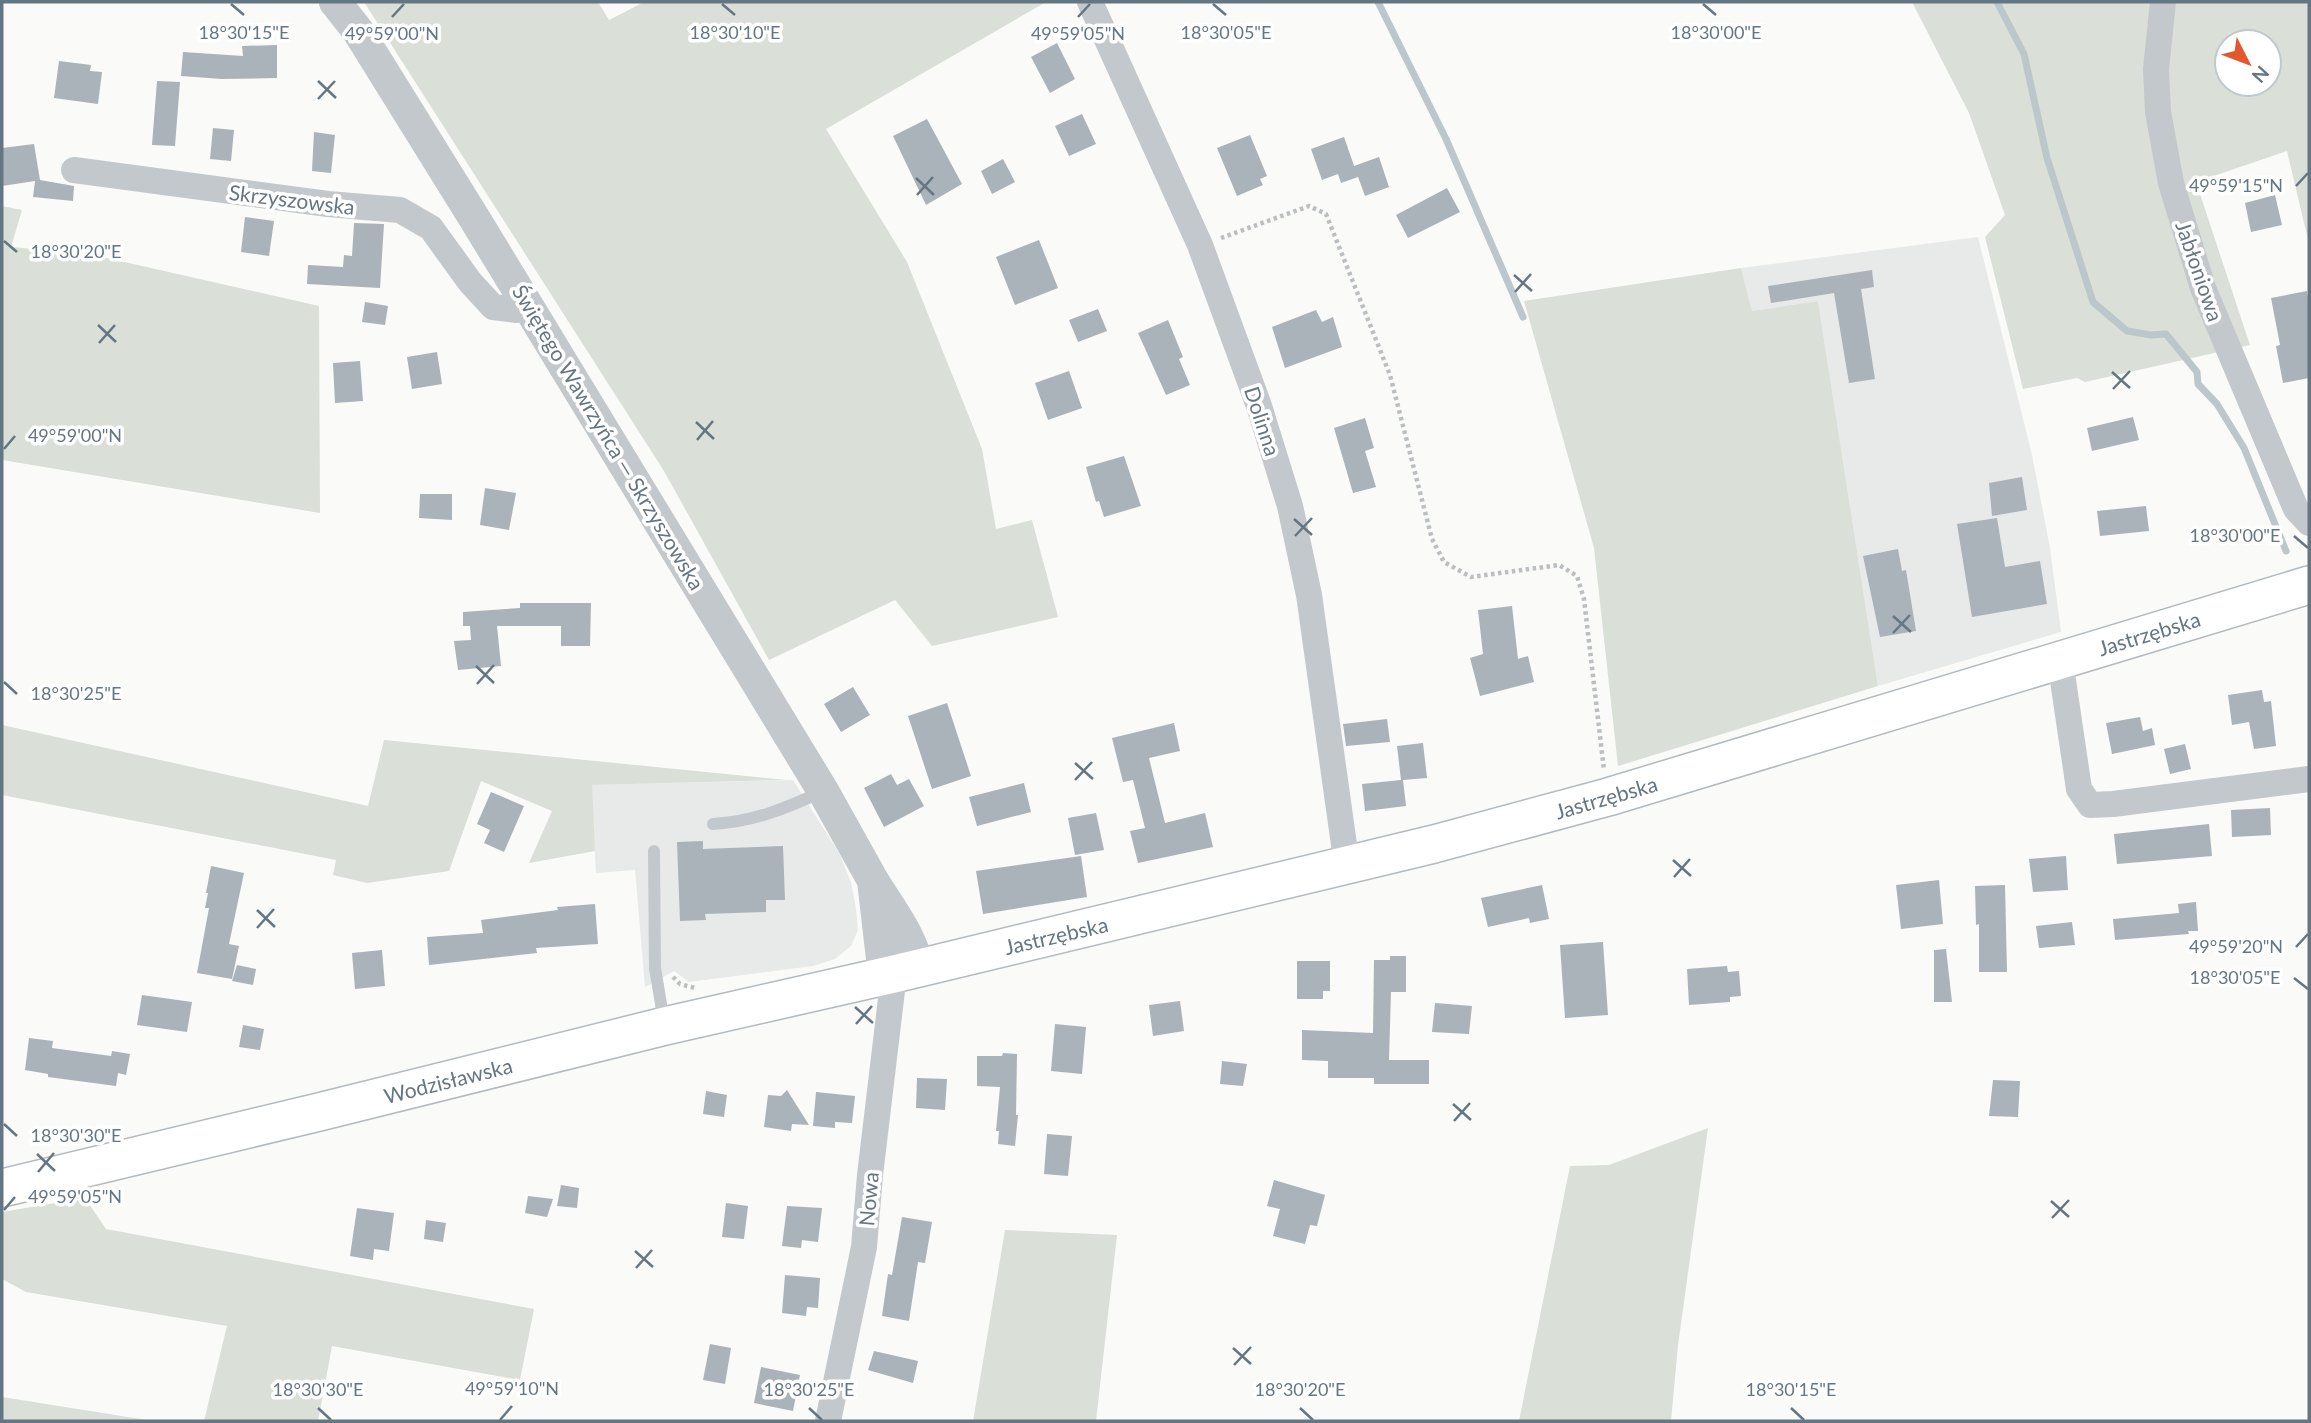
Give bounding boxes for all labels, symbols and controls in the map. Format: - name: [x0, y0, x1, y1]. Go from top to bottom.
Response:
- text: 18°30'15"E: [199, 21, 289, 43]
- text: 18°30'10"E: [690, 21, 780, 43]
- text: 18°30'05"E: [1181, 21, 1271, 43]
- text: 18°30'00"E: [1671, 21, 1761, 43]
- text: 49°59'00"N: [345, 22, 439, 44]
- text: 49°59'05"N: [1031, 22, 1125, 44]
- north arrow: [2213, 28, 2283, 98]
- text: N: [2248, 62, 2274, 88]
- text: 49°59'15"N: [2189, 174, 2283, 196]
- street label: Skrzyszowska: [228, 179, 356, 219]
- street label: Jabłoniowa: [2171, 218, 2229, 324]
- text: 18°30'20"E: [31, 240, 121, 262]
- street label: Świętego Wawrzyńca — Skrzyszowska: [508, 280, 710, 594]
- street label: Dolinna: [1240, 383, 1286, 459]
- text: 49°59'00"N: [28, 424, 122, 446]
- text: 18°30'00"E: [2190, 524, 2280, 546]
- street label: Jastrzębska: [2095, 606, 2203, 660]
- text: 18°30'25"E: [31, 682, 121, 704]
- street label: Jastrzębska: [1552, 770, 1660, 824]
- street label: Jastrzębska: [1002, 911, 1110, 959]
- text: 49°59'20"N: [2189, 935, 2283, 957]
- text: 18°30'05"E: [2190, 966, 2280, 988]
- street label: Wodzisławska: [381, 1052, 515, 1108]
- text: 18°30'30"E: [31, 1124, 121, 1146]
- street label: Nowa: [853, 1171, 883, 1227]
- text: 49°59'05"N: [28, 1185, 122, 1207]
- text: 49°59'10"N: [465, 1377, 559, 1399]
- text: 18°30'30"E: [273, 1378, 363, 1400]
- text: 18°30'25"E: [764, 1378, 854, 1400]
- text: 18°30'20"E: [1255, 1378, 1345, 1400]
- text: 18°30'15"E: [1746, 1378, 1836, 1400]

